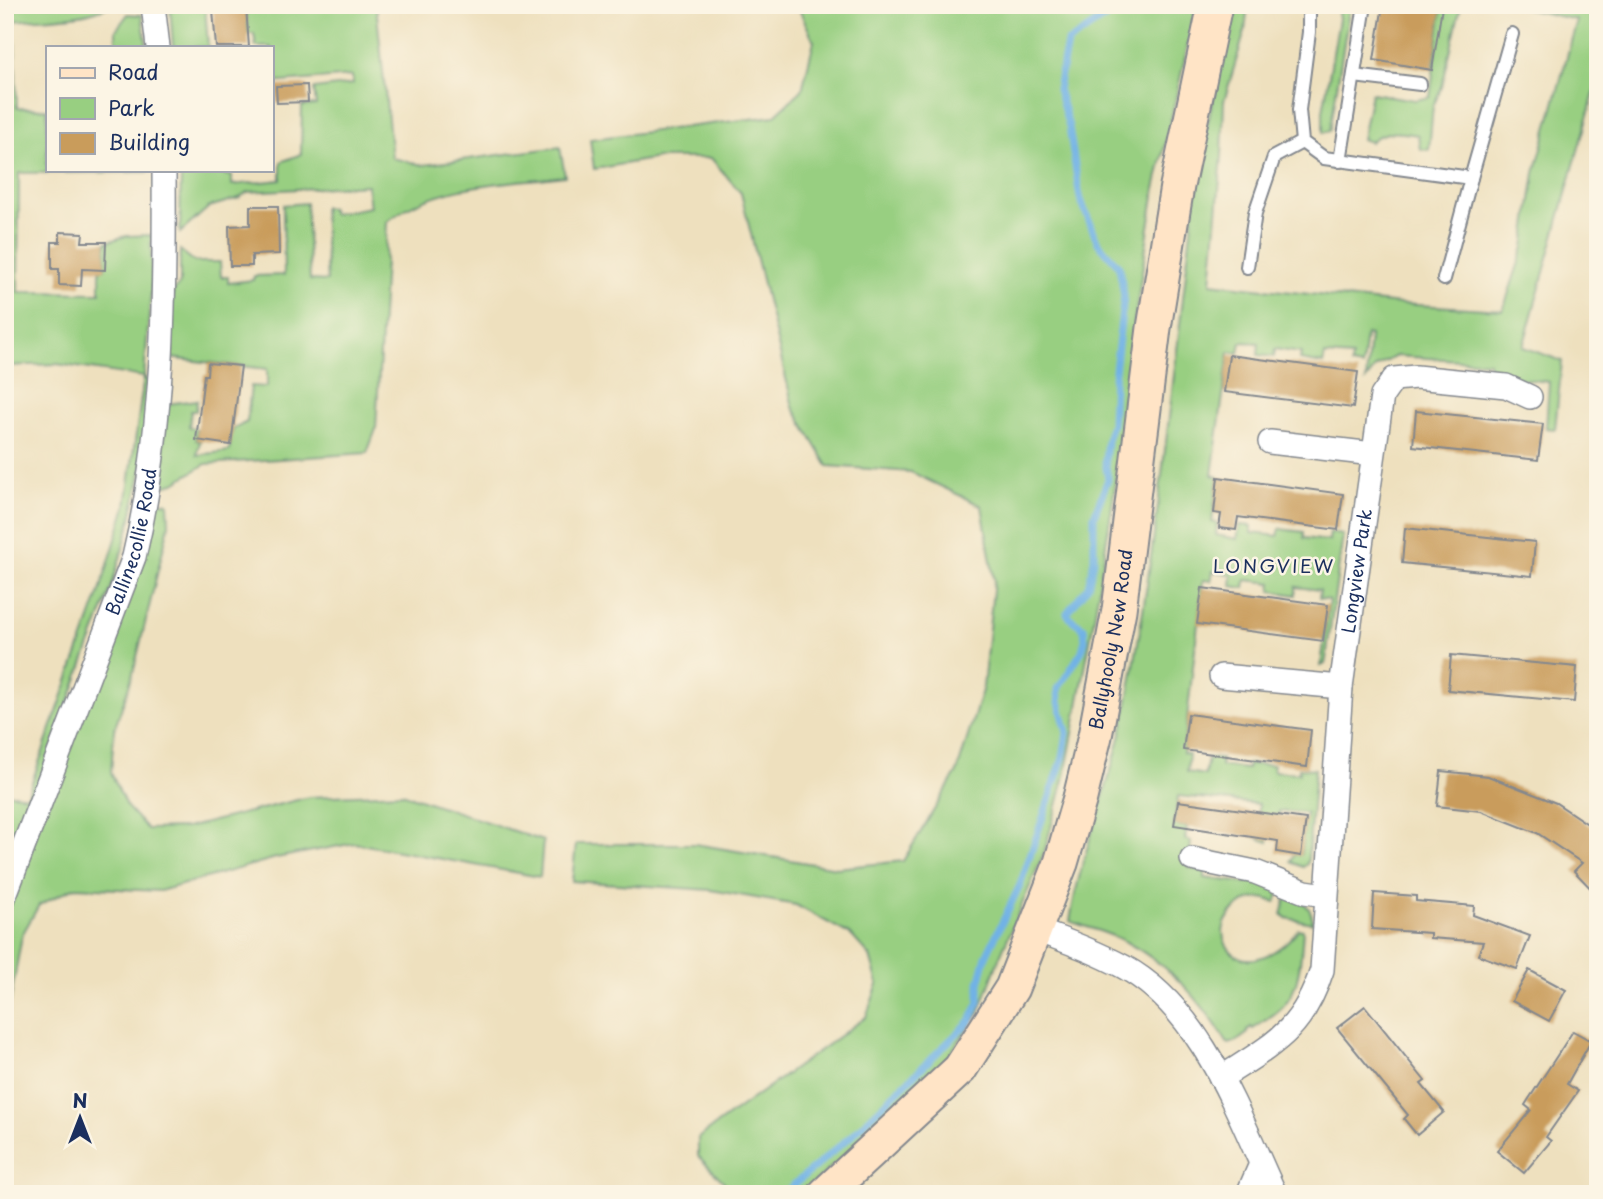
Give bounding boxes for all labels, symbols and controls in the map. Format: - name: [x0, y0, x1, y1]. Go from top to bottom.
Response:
- legend: [46, 46, 273, 172]
- text: Road: [108, 55, 159, 87]
- text: Park: [108, 91, 155, 123]
- text: Building: [108, 125, 190, 157]
- street label: Ballinecollie Road: [98, 466, 162, 619]
- street label: Longview Park: [1334, 507, 1378, 635]
- street label: Ballyhooly New Road: [1081, 547, 1138, 732]
- district label: LONGVIEW: [1213, 551, 1335, 579]
- north arrow: [46, 1084, 116, 1154]
- text: N: [72, 1086, 88, 1114]

